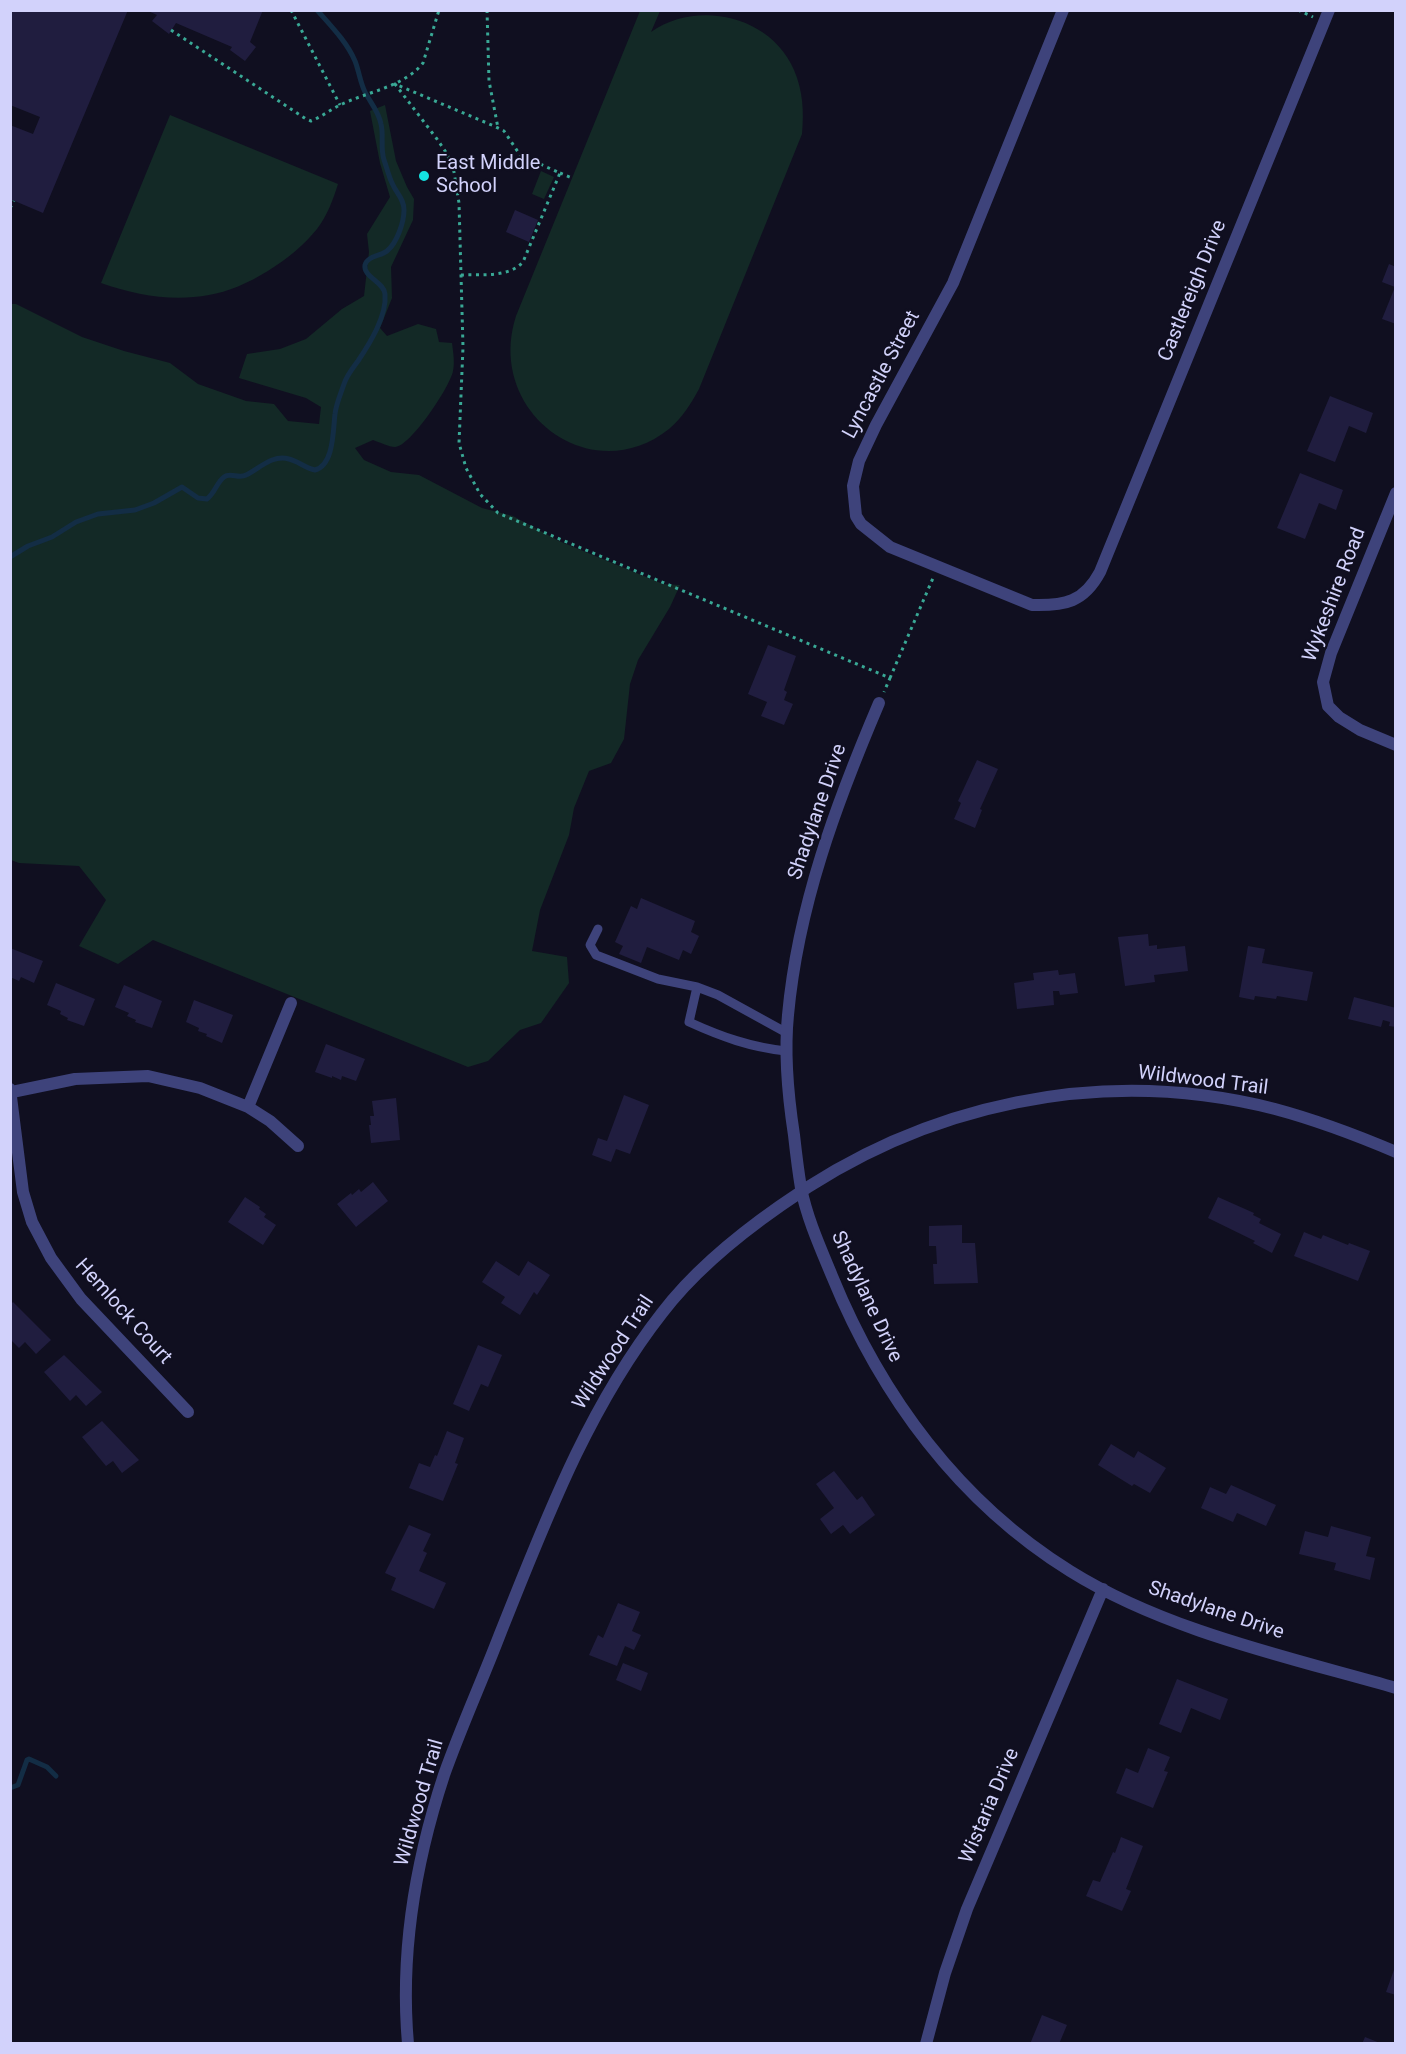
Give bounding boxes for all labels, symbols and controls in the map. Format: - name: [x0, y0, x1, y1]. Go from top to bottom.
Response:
- place label: East Middle School: [436, 152, 540, 199]
- marker: East Middle School: [417, 169, 431, 183]
- street label: Castlereigh Drive: [1154, 217, 1232, 365]
- street label: Lyncastle Street: [838, 307, 926, 443]
- street label: Wykeshire Road: [1298, 524, 1372, 666]
- street label: Shadylane Drive: [784, 741, 852, 883]
- street label: Wildwood Trail: [1137, 1061, 1269, 1101]
- street label: Shadylane Drive: [825, 1228, 907, 1366]
- street label: Hemlock Court: [69, 1254, 177, 1370]
- street label: Wildwood Trail: [568, 1292, 660, 1414]
- street label: Shadylane Drive: [1145, 1577, 1287, 1645]
- street label: Wildwood Trail: [390, 1737, 450, 1869]
- street label: Wistaria Drive: [955, 1745, 1025, 1867]

